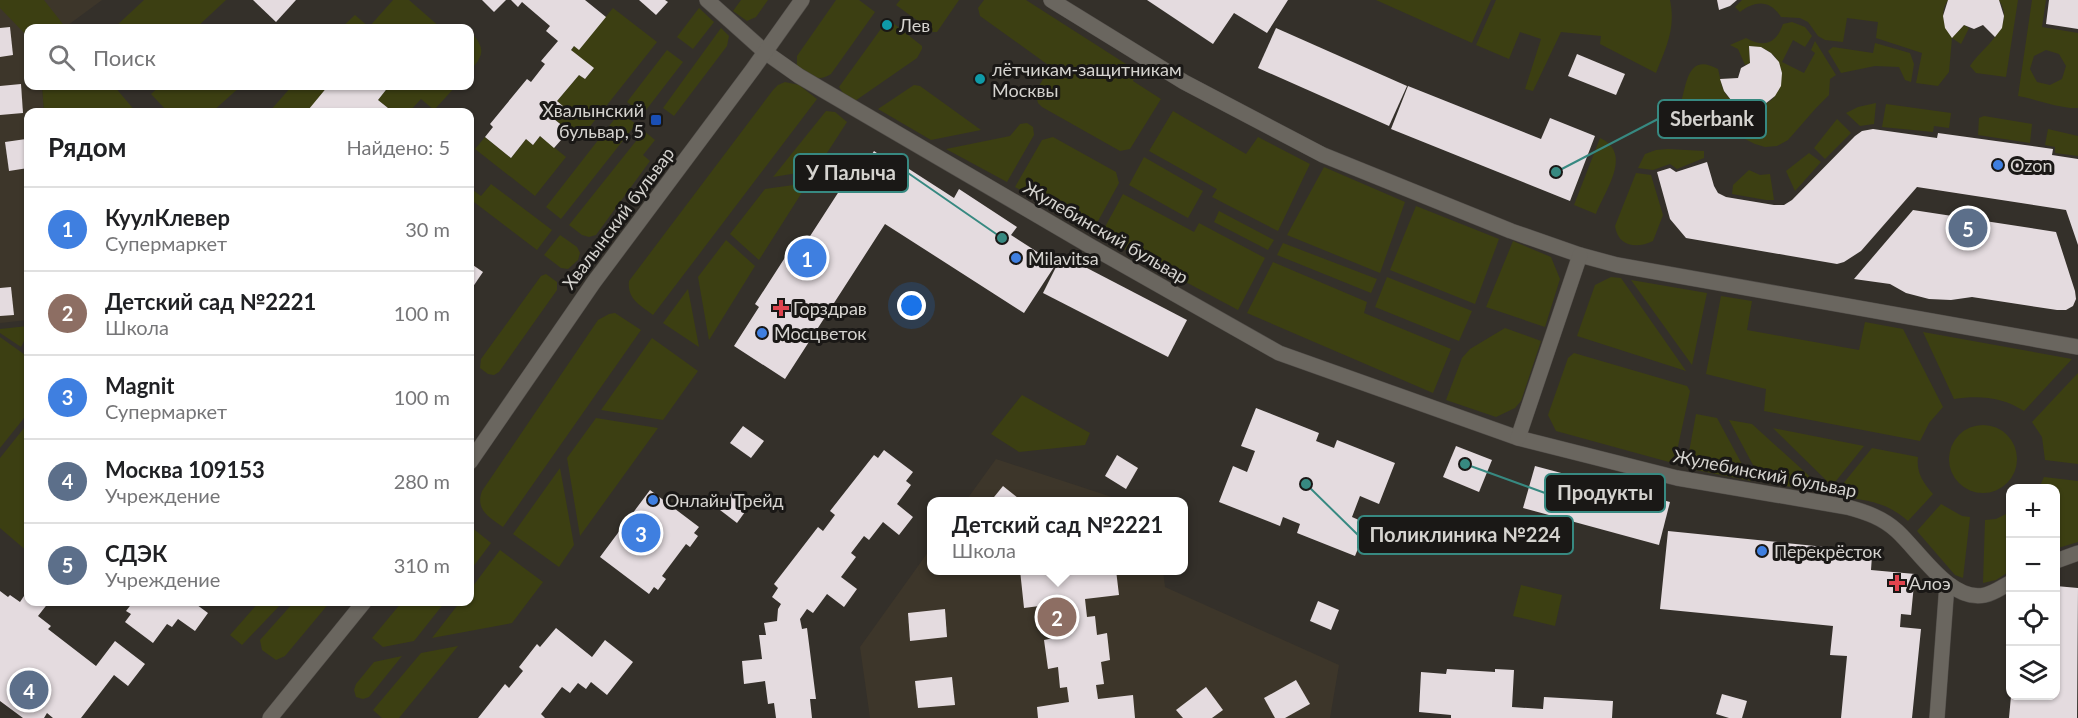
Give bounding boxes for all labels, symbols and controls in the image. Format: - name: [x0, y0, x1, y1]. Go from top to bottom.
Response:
- place label: Лев: [898, 14, 930, 36]
- marker: Лев: [880, 18, 894, 32]
- search box: [24, 24, 474, 90]
- icon: search: [45, 41, 78, 74]
- text: Поиск: [93, 44, 156, 71]
- place label: лётчикам-защитникам Москвы: [992, 58, 1182, 101]
- marker: лётчикам-защитникам Москвы: [973, 72, 987, 86]
- place label: Хвалынский бульвар, 5: [542, 99, 644, 142]
- callout: Sberbank: [1658, 100, 1766, 138]
- text: Sberbank: [1670, 106, 1754, 130]
- marker: Хвалынский бульвар, 5: [649, 113, 663, 127]
- text: Рядом: [48, 131, 126, 163]
- text: Найдено: 5: [347, 135, 450, 159]
- street label: Хвалынский бульвар: [557, 143, 679, 293]
- callout: У Палыча: [794, 154, 908, 192]
- place label: Ozon: [2010, 154, 2052, 176]
- marker: Ozon: [1991, 158, 2005, 172]
- text: У Палыча: [805, 160, 896, 184]
- street label: Жулебинский бульвар: [1020, 176, 1192, 288]
- text: КуулКлевер: [105, 204, 230, 231]
- pin: 5: [1948, 206, 1988, 250]
- text: 1: [62, 217, 73, 241]
- text: 30 m: [405, 217, 450, 241]
- text: Супермаркет: [105, 231, 227, 255]
- pin: 1: [788, 236, 826, 280]
- place label: Milavitsa: [1028, 247, 1099, 269]
- marker: Milavitsa: [1009, 251, 1023, 265]
- text: Детский сад №2221: [105, 288, 316, 315]
- your location: [897, 291, 926, 320]
- place label: Горздрав: [793, 297, 867, 319]
- text: 2: [62, 301, 73, 325]
- text: 100 m: [394, 301, 450, 325]
- marker: Горздрав: [774, 301, 788, 315]
- text: Школа: [105, 315, 169, 339]
- place label: Мосцветок: [774, 322, 867, 344]
- marker: Мосцветок: [755, 326, 769, 340]
- text: Magnit: [105, 372, 174, 399]
- text: 3: [62, 385, 73, 409]
- text: 100 m: [394, 385, 450, 409]
- text: Супермаркет: [105, 399, 227, 423]
- street label: Жулебинский бульвар: [1671, 444, 1859, 502]
- text: Москва 109153: [105, 456, 265, 483]
- text: 4: [62, 469, 73, 493]
- text: 280 m: [394, 469, 450, 493]
- callout: Продукты: [1545, 474, 1665, 512]
- text: Продукты: [1557, 480, 1653, 504]
- text: Учреждение: [105, 483, 220, 507]
- map controls: [2006, 484, 2060, 700]
- button: +: [2006, 484, 2060, 538]
- place label: Онлайн Трейд: [665, 489, 784, 511]
- marker: Онлайн Трейд: [646, 493, 660, 507]
- popup: [927, 497, 1188, 575]
- pin: 3: [622, 510, 660, 556]
- text: Детский сад №2221: [952, 511, 1163, 538]
- callout: Поликлиника №224: [1358, 516, 1573, 554]
- text: Поликлиника №224: [1369, 522, 1561, 546]
- text: Школа: [952, 538, 1016, 562]
- button: −: [2006, 538, 2060, 592]
- text: СДЭК: [105, 540, 167, 567]
- place label: Перекрёсток: [1774, 540, 1882, 562]
- marker: Перекрёсток: [1755, 544, 1769, 558]
- text: 5: [62, 553, 73, 577]
- text: 310 m: [394, 553, 450, 577]
- text: Учреждение: [105, 567, 220, 591]
- place label: Алоэ: [1909, 572, 1951, 594]
- marker: Алоэ: [1890, 576, 1904, 590]
- button: locate: [2006, 592, 2060, 646]
- pin: 2: [1038, 594, 1076, 640]
- button: layers: [2006, 646, 2060, 700]
- pin: 4: [9, 668, 48, 712]

